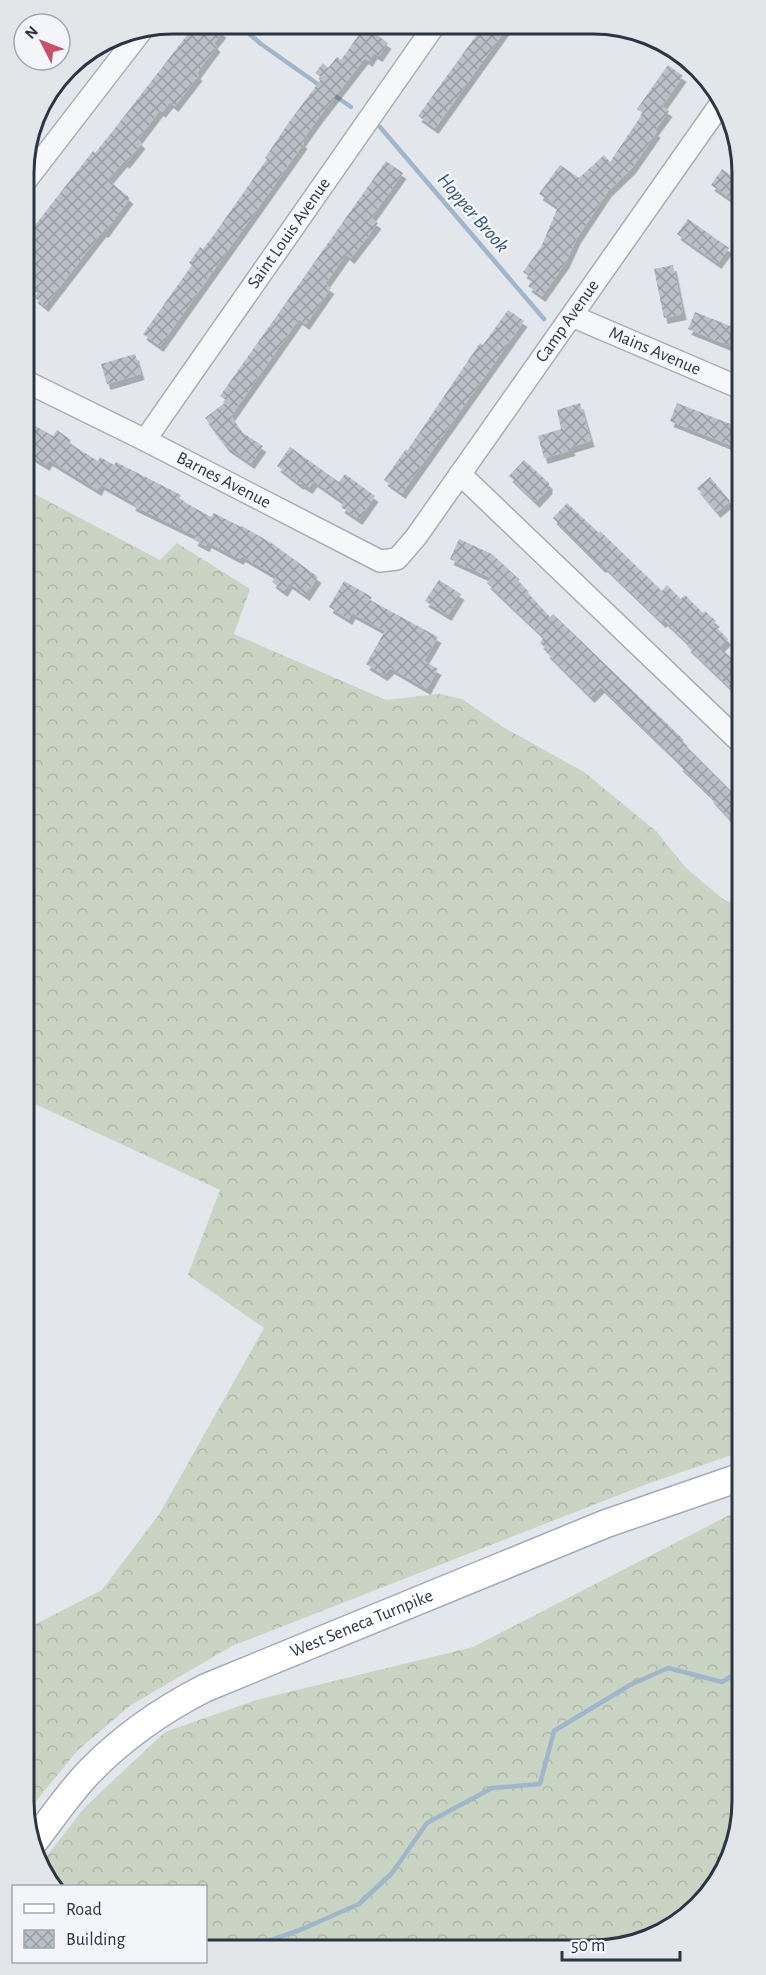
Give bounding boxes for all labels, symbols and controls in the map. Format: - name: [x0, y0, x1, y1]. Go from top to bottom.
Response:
- north arrow: [12, 12, 72, 72]
- text: N: [22, 23, 41, 42]
- water label: Hopper Brook: [433, 170, 513, 256]
- street label: Saint Louis Avenue: [244, 175, 334, 292]
- street label: Camp Avenue: [533, 277, 603, 366]
- street label: Mains Avenue: [606, 324, 703, 379]
- street label: Barnes Avenue: [173, 449, 274, 512]
- street label: West Seneca Turnpike: [288, 1587, 436, 1661]
- legend: [12, 1885, 207, 1963]
- text: Road: [66, 1901, 102, 1919]
- scale bar: [562, 1924, 680, 1962]
- text: Building: [66, 1931, 126, 1949]
- text: 50 m: [571, 1937, 605, 1955]

